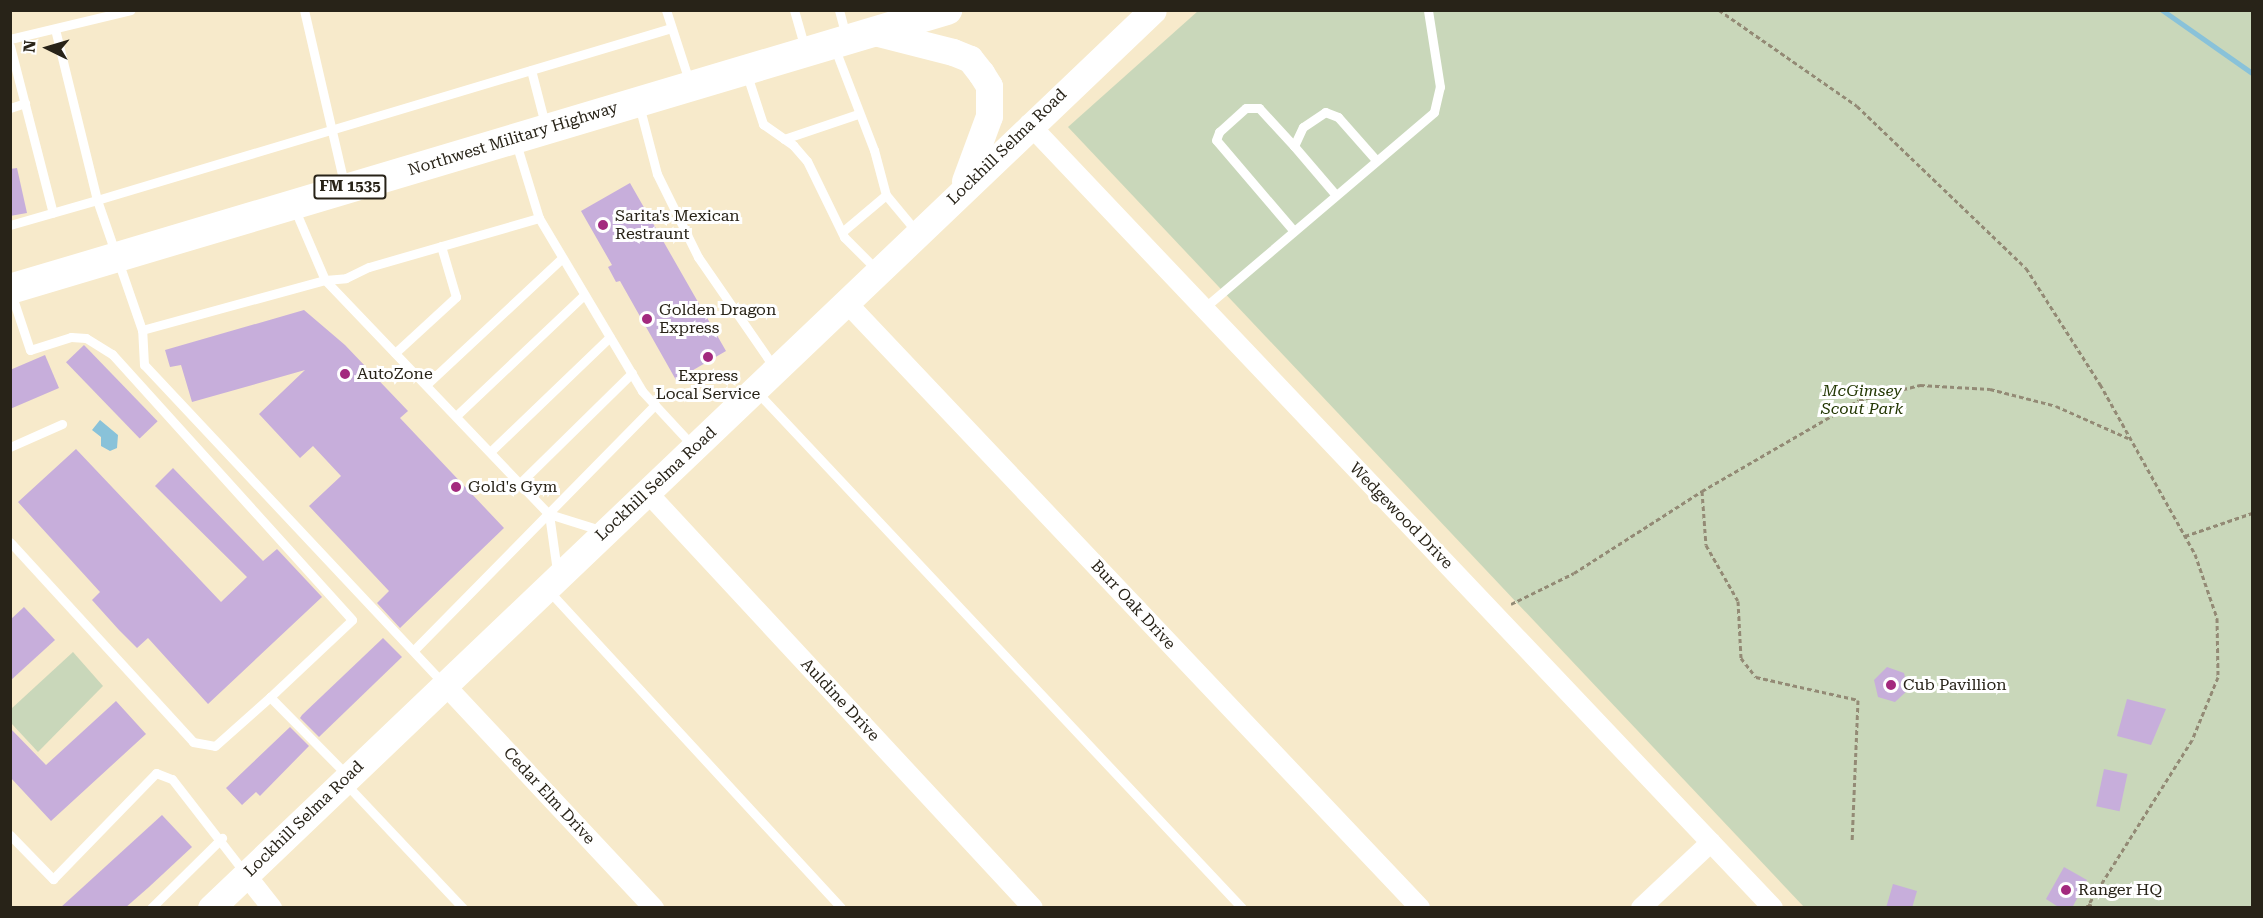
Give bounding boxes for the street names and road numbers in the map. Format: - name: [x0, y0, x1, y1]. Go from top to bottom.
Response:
- street label: Lockhill Selma Road: [943, 85, 1071, 209]
- street label: Northwest Military Highway: [406, 98, 620, 180]
- road number: FM 1535: [312, 175, 388, 199]
- street label: Lockhill Selma Road: [592, 423, 720, 545]
- street label: Wedgewood Drive: [1345, 459, 1457, 573]
- street label: Burr Oak Drive: [1087, 556, 1179, 654]
- street label: Auldine Drive: [797, 655, 883, 745]
- street label: Cedar Elm Drive: [499, 744, 599, 848]
- street label: Lockhill Selma Road: [240, 757, 368, 881]

